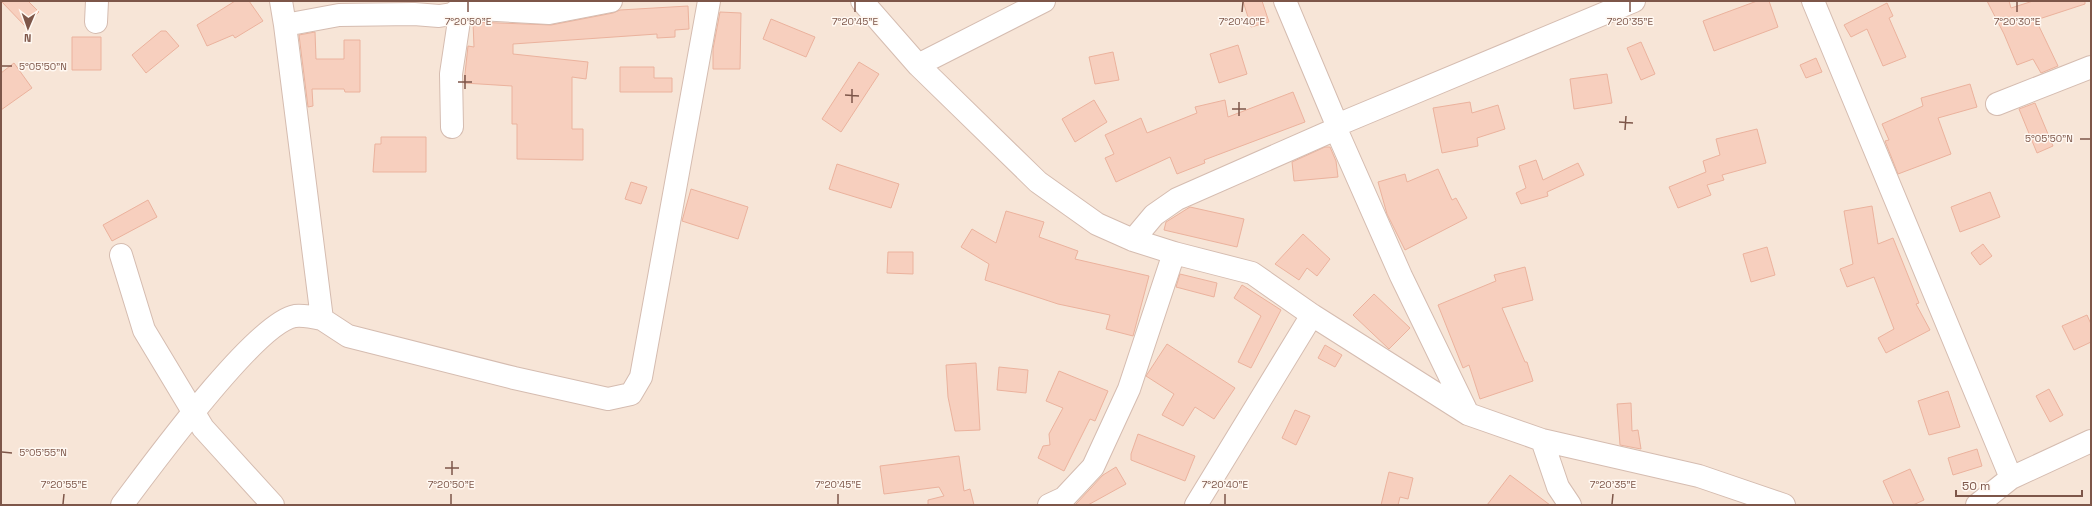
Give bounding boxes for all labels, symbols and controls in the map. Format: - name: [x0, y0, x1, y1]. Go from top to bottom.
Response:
- north arrow: [8, 8, 48, 48]
- text: 7°20'50"E: [445, 15, 492, 28]
- text: 7°20'45"E: [832, 15, 878, 28]
- text: 7°20'40"E: [1219, 15, 1266, 28]
- text: 7°20'35"E: [1607, 15, 1654, 28]
- text: 7°20'30"E: [1994, 15, 2041, 28]
- text: N: [24, 31, 32, 45]
- text: 5°05'50"N: [19, 60, 67, 73]
- text: 5°05'50"N: [2025, 132, 2073, 145]
- text: 5°05'55"N: [19, 446, 67, 459]
- scale bar: [1956, 472, 2082, 498]
- text: 7°20'55"E: [41, 478, 87, 491]
- text: 7°20'50"E: [428, 478, 475, 491]
- text: 7°20'45"E: [815, 478, 861, 491]
- text: 7°20'40"E: [1202, 478, 1249, 491]
- text: 7°20'35"E: [1590, 478, 1637, 491]
- text: 50 m: [1962, 478, 1990, 494]

